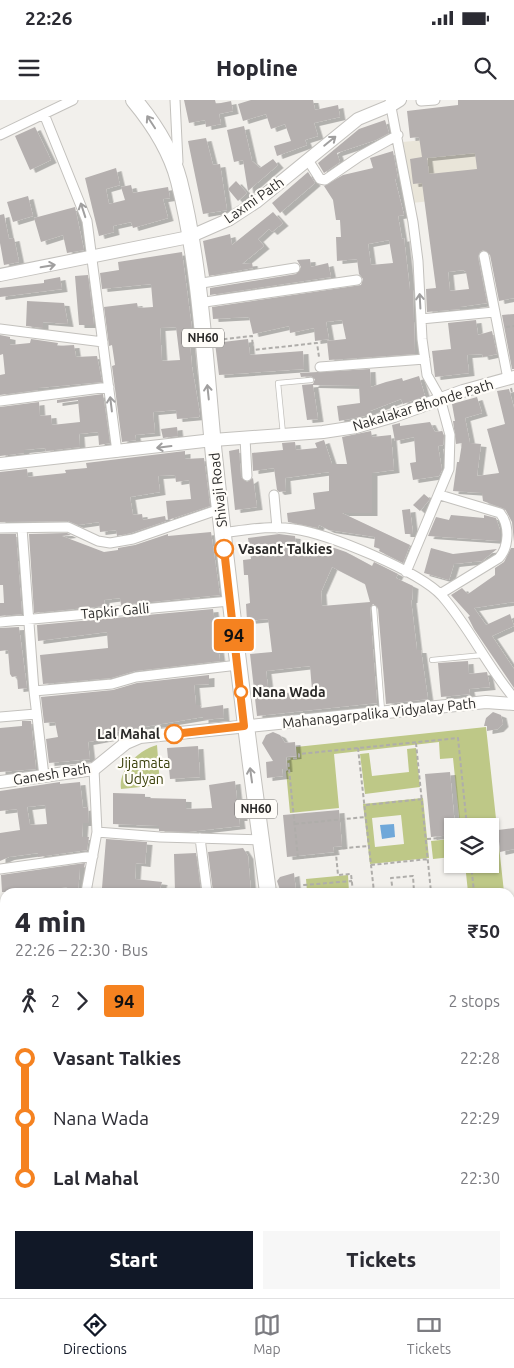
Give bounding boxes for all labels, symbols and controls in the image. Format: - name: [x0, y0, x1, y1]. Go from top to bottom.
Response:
- text: 22:26: [25, 7, 73, 29]
- icon: menu: [15, 54, 43, 82]
- icon: search: [471, 54, 499, 82]
- text: Hopline: [216, 55, 298, 80]
- one-way arrow: [146, 116, 156, 130]
- one-way arrow: [323, 136, 336, 147]
- street label: Laxmi Path: [221, 174, 287, 226]
- one-way arrow: [78, 203, 87, 219]
- one-way arrow: [40, 261, 56, 271]
- one-way arrow: [415, 293, 424, 309]
- road number: NH60: [182, 328, 224, 348]
- street label: Nakalakar Bhonde Path: [351, 376, 495, 434]
- one-way arrow: [203, 384, 213, 400]
- one-way arrow: [106, 396, 116, 412]
- one-way arrow: [157, 442, 173, 452]
- street label: Shivaji Road: [206, 452, 230, 528]
- marker: Vasant Talkies: [214, 539, 234, 559]
- place label: Vasant Talkies: [238, 541, 333, 557]
- street label: Tapkir Galli: [80, 600, 150, 622]
- line badge: 94: [212, 619, 256, 651]
- text: 94: [224, 625, 244, 645]
- place label: Nana Wada: [252, 684, 326, 700]
- marker: Nana Wada: [234, 685, 248, 699]
- street label: Mahanagarpalika Vidyalay Path: [281, 695, 477, 731]
- marker: Lal Mahal: [164, 724, 184, 744]
- place label: Lal Mahal: [97, 726, 160, 742]
- park label: Jijamata Udyan: [118, 755, 170, 787]
- street label: Ganesh Path: [12, 760, 92, 788]
- one-way arrow: [246, 767, 256, 783]
- road number: NH60: [235, 800, 277, 819]
- map controls: [444, 818, 499, 873]
- button: layers: [444, 818, 499, 873]
- text: 4 min: [15, 906, 86, 937]
- text: ₹50: [468, 920, 500, 942]
- text: 22:26 – 22:30 · Bus: [15, 941, 148, 959]
- icon: walk: [15, 987, 43, 1015]
- icon: forward: [68, 987, 96, 1015]
- text: 94: [114, 991, 134, 1011]
- text: 2: [51, 992, 60, 1010]
- text: 2 stops: [448, 992, 500, 1010]
- text: Vasant Talkies: [53, 1047, 181, 1069]
- text: 22:28: [460, 1049, 500, 1067]
- text: Nana Wada: [53, 1107, 149, 1129]
- text: 22:29: [460, 1109, 500, 1127]
- text: Lal Mahal: [53, 1167, 139, 1189]
- text: 22:30: [460, 1169, 500, 1187]
- button: Start: [15, 1231, 253, 1289]
- button: Tickets: [263, 1231, 500, 1289]
- tab: Directions: [63, 1311, 127, 1357]
- tab: Map: [253, 1311, 281, 1357]
- tab: Tickets: [407, 1311, 451, 1357]

